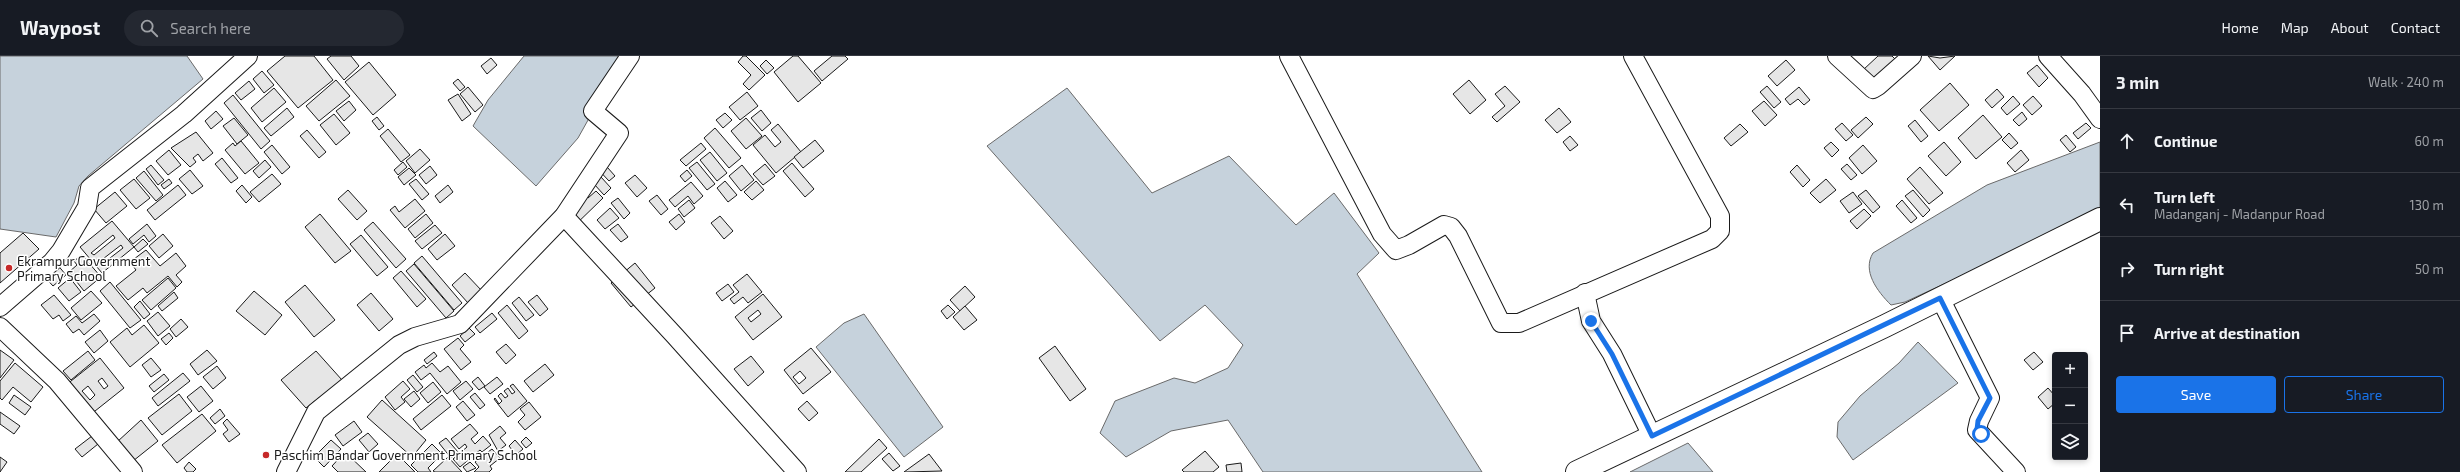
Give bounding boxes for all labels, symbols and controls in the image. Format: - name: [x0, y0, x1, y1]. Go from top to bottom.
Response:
- search box: [124, 10, 404, 46]
- text: Waypost: [20, 16, 100, 39]
- icon: search: [138, 17, 160, 39]
- text: Search here: [170, 19, 251, 37]
- text: Home: [2222, 19, 2259, 36]
- text: Map: [2281, 19, 2309, 36]
- text: About: [2331, 19, 2369, 36]
- text: Contact: [2391, 19, 2440, 36]
- text: 3 min: [2116, 72, 2159, 92]
- text: Walk · 240 m: [2368, 74, 2444, 90]
- icon: ahead: [2116, 130, 2138, 152]
- text: Continue: [2154, 132, 2217, 150]
- text: 60 m: [2414, 133, 2444, 149]
- text: Turn left: [2154, 188, 2215, 206]
- icon: left: [2116, 194, 2138, 216]
- text: 130 m: [2409, 197, 2444, 213]
- text: Madanganj - Madanpur Road: [2154, 206, 2325, 222]
- place label: Ekrampur Government Primary School: [17, 253, 150, 284]
- icon: right: [2116, 258, 2138, 280]
- text: Turn right: [2154, 260, 2224, 278]
- text: 50 m: [2415, 261, 2444, 277]
- marker: Ekrampur Government Primary School: [4, 263, 14, 273]
- route end: [1582, 312, 1600, 330]
- icon: arrive: [2116, 322, 2138, 344]
- text: Arrive at destination: [2154, 324, 2300, 342]
- map controls: [2052, 352, 2088, 460]
- button: +: [2052, 352, 2088, 388]
- button: Save: [2116, 376, 2276, 413]
- button: Share: [2284, 376, 2444, 413]
- button: −: [2052, 388, 2088, 424]
- button: layers: [2052, 424, 2088, 460]
- route start: [1972, 425, 1990, 443]
- place label: Paschim Bandar Government Primary School: [274, 447, 537, 463]
- marker: Paschim Bandar Government Primary School: [261, 450, 271, 460]

